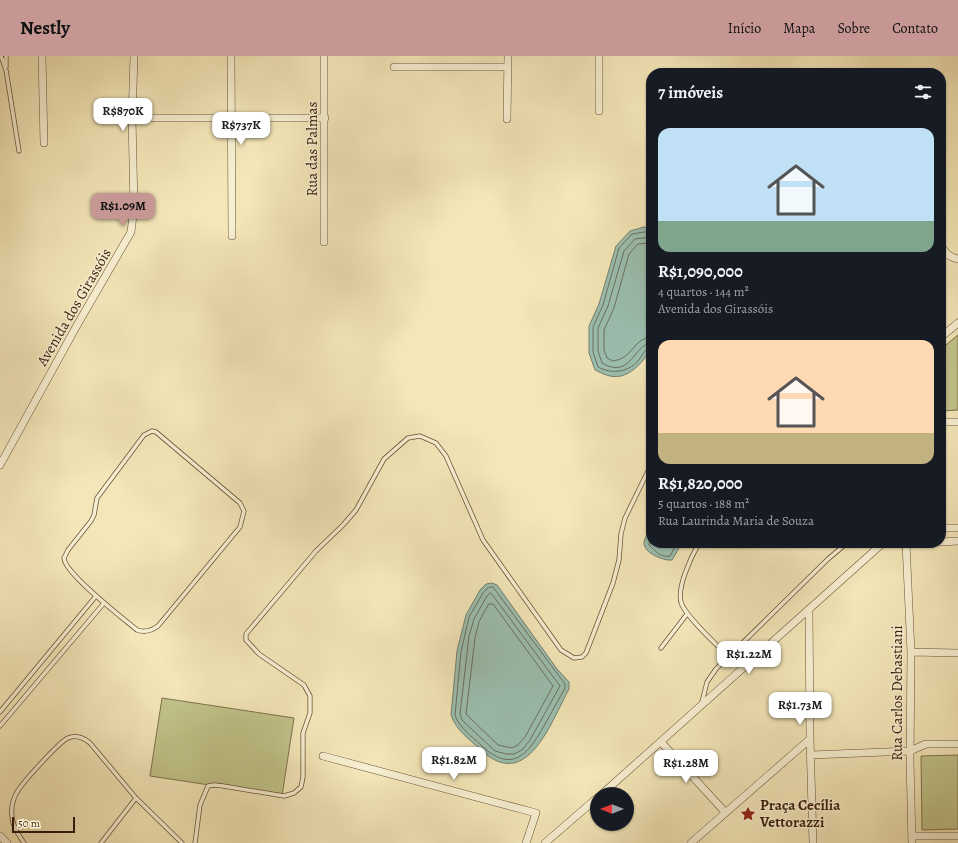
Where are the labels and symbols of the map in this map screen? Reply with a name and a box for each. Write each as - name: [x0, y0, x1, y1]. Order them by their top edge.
- pin: R$870K: [90, 98, 156, 132]
- street label: Rua das Palmas: [302, 102, 322, 196]
- pin: R$737K: [208, 112, 274, 146]
- pin: R$1.09M: [86, 193, 160, 227]
- street label: Avenida dos Girassóis: [32, 244, 116, 370]
- street label: Rua Carlos Debastiani: [887, 625, 907, 761]
- pin: R$1.22M: [712, 641, 786, 675]
- pin: R$1.73M: [763, 692, 837, 726]
- pin: R$1.82M: [417, 747, 491, 781]
- pin: R$1.28M: [649, 750, 723, 784]
- north arrow: [590, 787, 634, 831]
- place label: Praça Cecília Vettorazzi: [759, 795, 841, 832]
- place icon: Praça Cecília Vettorazzi: [739, 805, 757, 823]
- scale bar: [12, 815, 75, 834]

